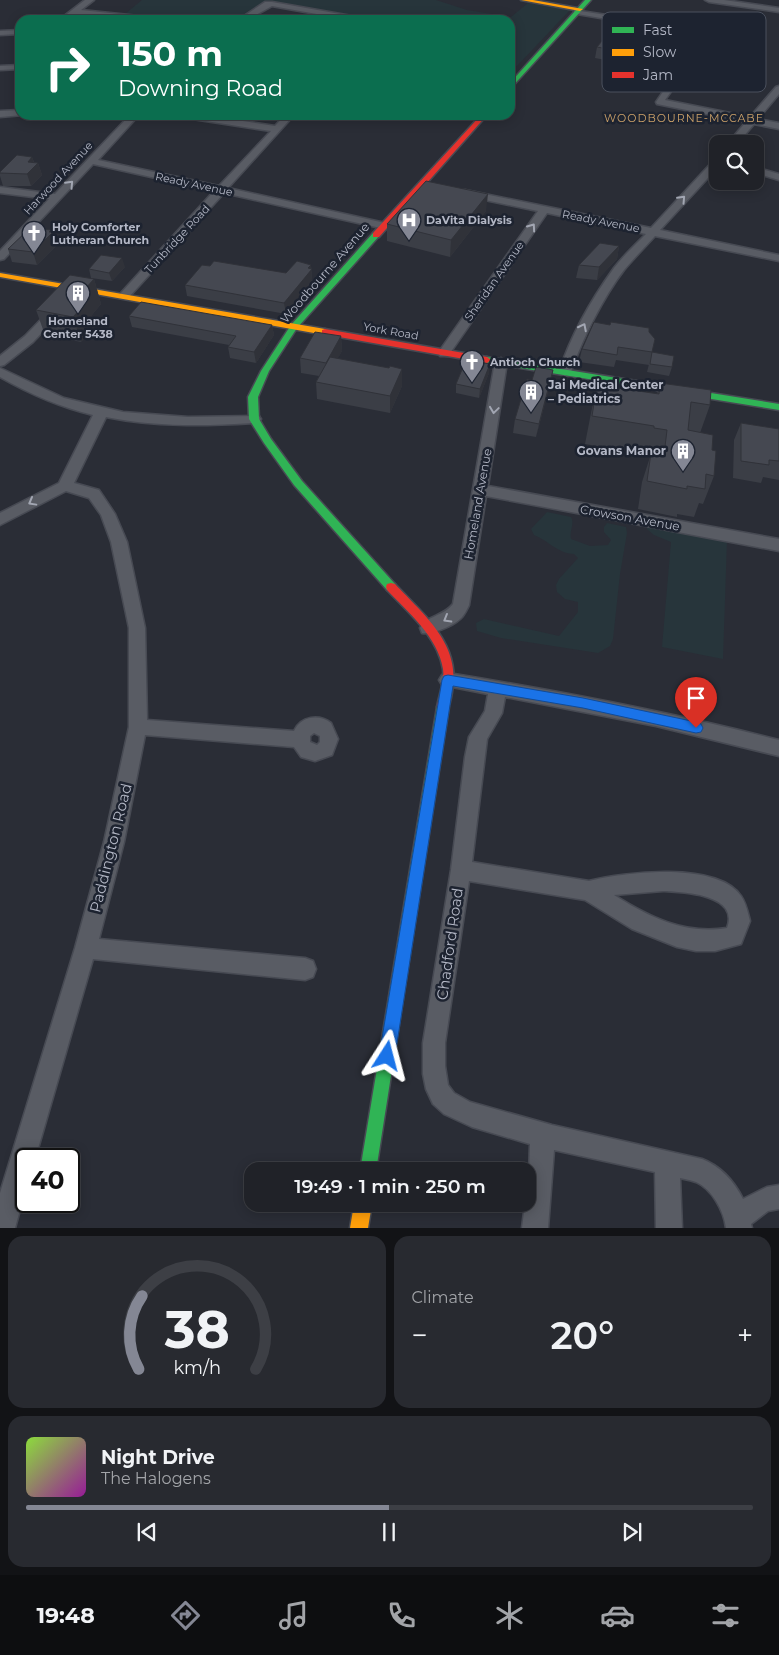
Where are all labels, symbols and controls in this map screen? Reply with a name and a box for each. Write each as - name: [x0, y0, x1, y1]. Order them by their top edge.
- legend: [602, 12, 766, 92]
- text: Fast: [643, 21, 673, 39]
- text: 150 m: [118, 32, 223, 75]
- icon: right: [35, 35, 100, 100]
- text: Slow: [643, 43, 677, 61]
- text: Jam: [642, 66, 673, 84]
- text: Downing Road: [118, 75, 283, 102]
- district label: WOODBOURNE-MCCABE: [604, 111, 764, 125]
- map controls: [709, 135, 764, 190]
- button: search: [709, 135, 764, 190]
- street label: Harwood Avenue: [20, 138, 96, 218]
- street label: Ready Avenue: [154, 169, 234, 199]
- one-way arrow: [64, 180, 73, 189]
- one-way arrow: [676, 196, 685, 205]
- street label: Tunbridge Road: [142, 202, 212, 276]
- hospital icon: DaVita Dialysis: [396, 207, 422, 241]
- street label: Ready Avenue: [561, 207, 641, 235]
- place label: DaVita Dialysis: [426, 213, 512, 227]
- street label: Woodbourne Avenue: [277, 219, 372, 326]
- church icon: Holy Comforter Lutheran Church: [21, 220, 47, 254]
- place label: Holy Comforter Lutheran Church: [52, 220, 149, 247]
- one-way arrow: [526, 223, 535, 233]
- street label: Sheridan Avenue: [461, 238, 527, 323]
- building icon: Homeland Center 5438: [65, 280, 91, 314]
- place label: Homeland Center 5438: [43, 314, 113, 341]
- street label: York Road: [362, 319, 420, 343]
- one-way arrow: [577, 324, 587, 333]
- church icon: Antioch Church: [459, 349, 485, 383]
- place label: Antioch Church: [489, 355, 580, 369]
- place label: Jai Medical Center – Pediatrics: [547, 377, 663, 406]
- building icon: Jai Medical Center – Pediatrics: [518, 379, 544, 413]
- one-way arrow: [489, 406, 499, 415]
- building icon: Govans Manor: [670, 438, 696, 472]
- place label: Govans Manor: [576, 443, 666, 458]
- street label: Homeland Avenue: [460, 447, 495, 560]
- one-way arrow: [28, 495, 37, 505]
- street label: Crowson Avenue: [579, 501, 681, 534]
- one-way arrow: [443, 613, 452, 623]
- pin: [675, 677, 717, 728]
- icon: arrive: [682, 684, 710, 712]
- street label: Paddington Road: [85, 781, 136, 915]
- street label: Chadford Road: [432, 887, 467, 1001]
- position arrow: [360, 1029, 412, 1081]
- speed limit sign: 40: [15, 1148, 80, 1213]
- text: 19:49 · 1 min · 250 m: [294, 1175, 486, 1198]
- text: Climate: [412, 1288, 474, 1307]
- text: 38: [163, 1298, 229, 1361]
- text: 20°: [550, 1312, 614, 1359]
- text: −: [412, 1318, 428, 1352]
- text: +: [737, 1318, 753, 1352]
- text: km/h: [173, 1357, 221, 1378]
- text: Night Drive: [101, 1446, 215, 1469]
- text: The Halogens: [101, 1469, 211, 1488]
- icon: previous: [133, 1518, 161, 1546]
- icon: pause: [375, 1518, 403, 1546]
- icon: next: [618, 1518, 646, 1546]
- icon: directions: [168, 1598, 203, 1633]
- icon: music: [276, 1598, 311, 1633]
- icon: phone: [384, 1598, 419, 1633]
- icon: climate: [492, 1598, 527, 1633]
- icon: car: [600, 1598, 635, 1633]
- icon: filters: [708, 1598, 743, 1633]
- text: 19:48: [36, 1602, 95, 1629]

